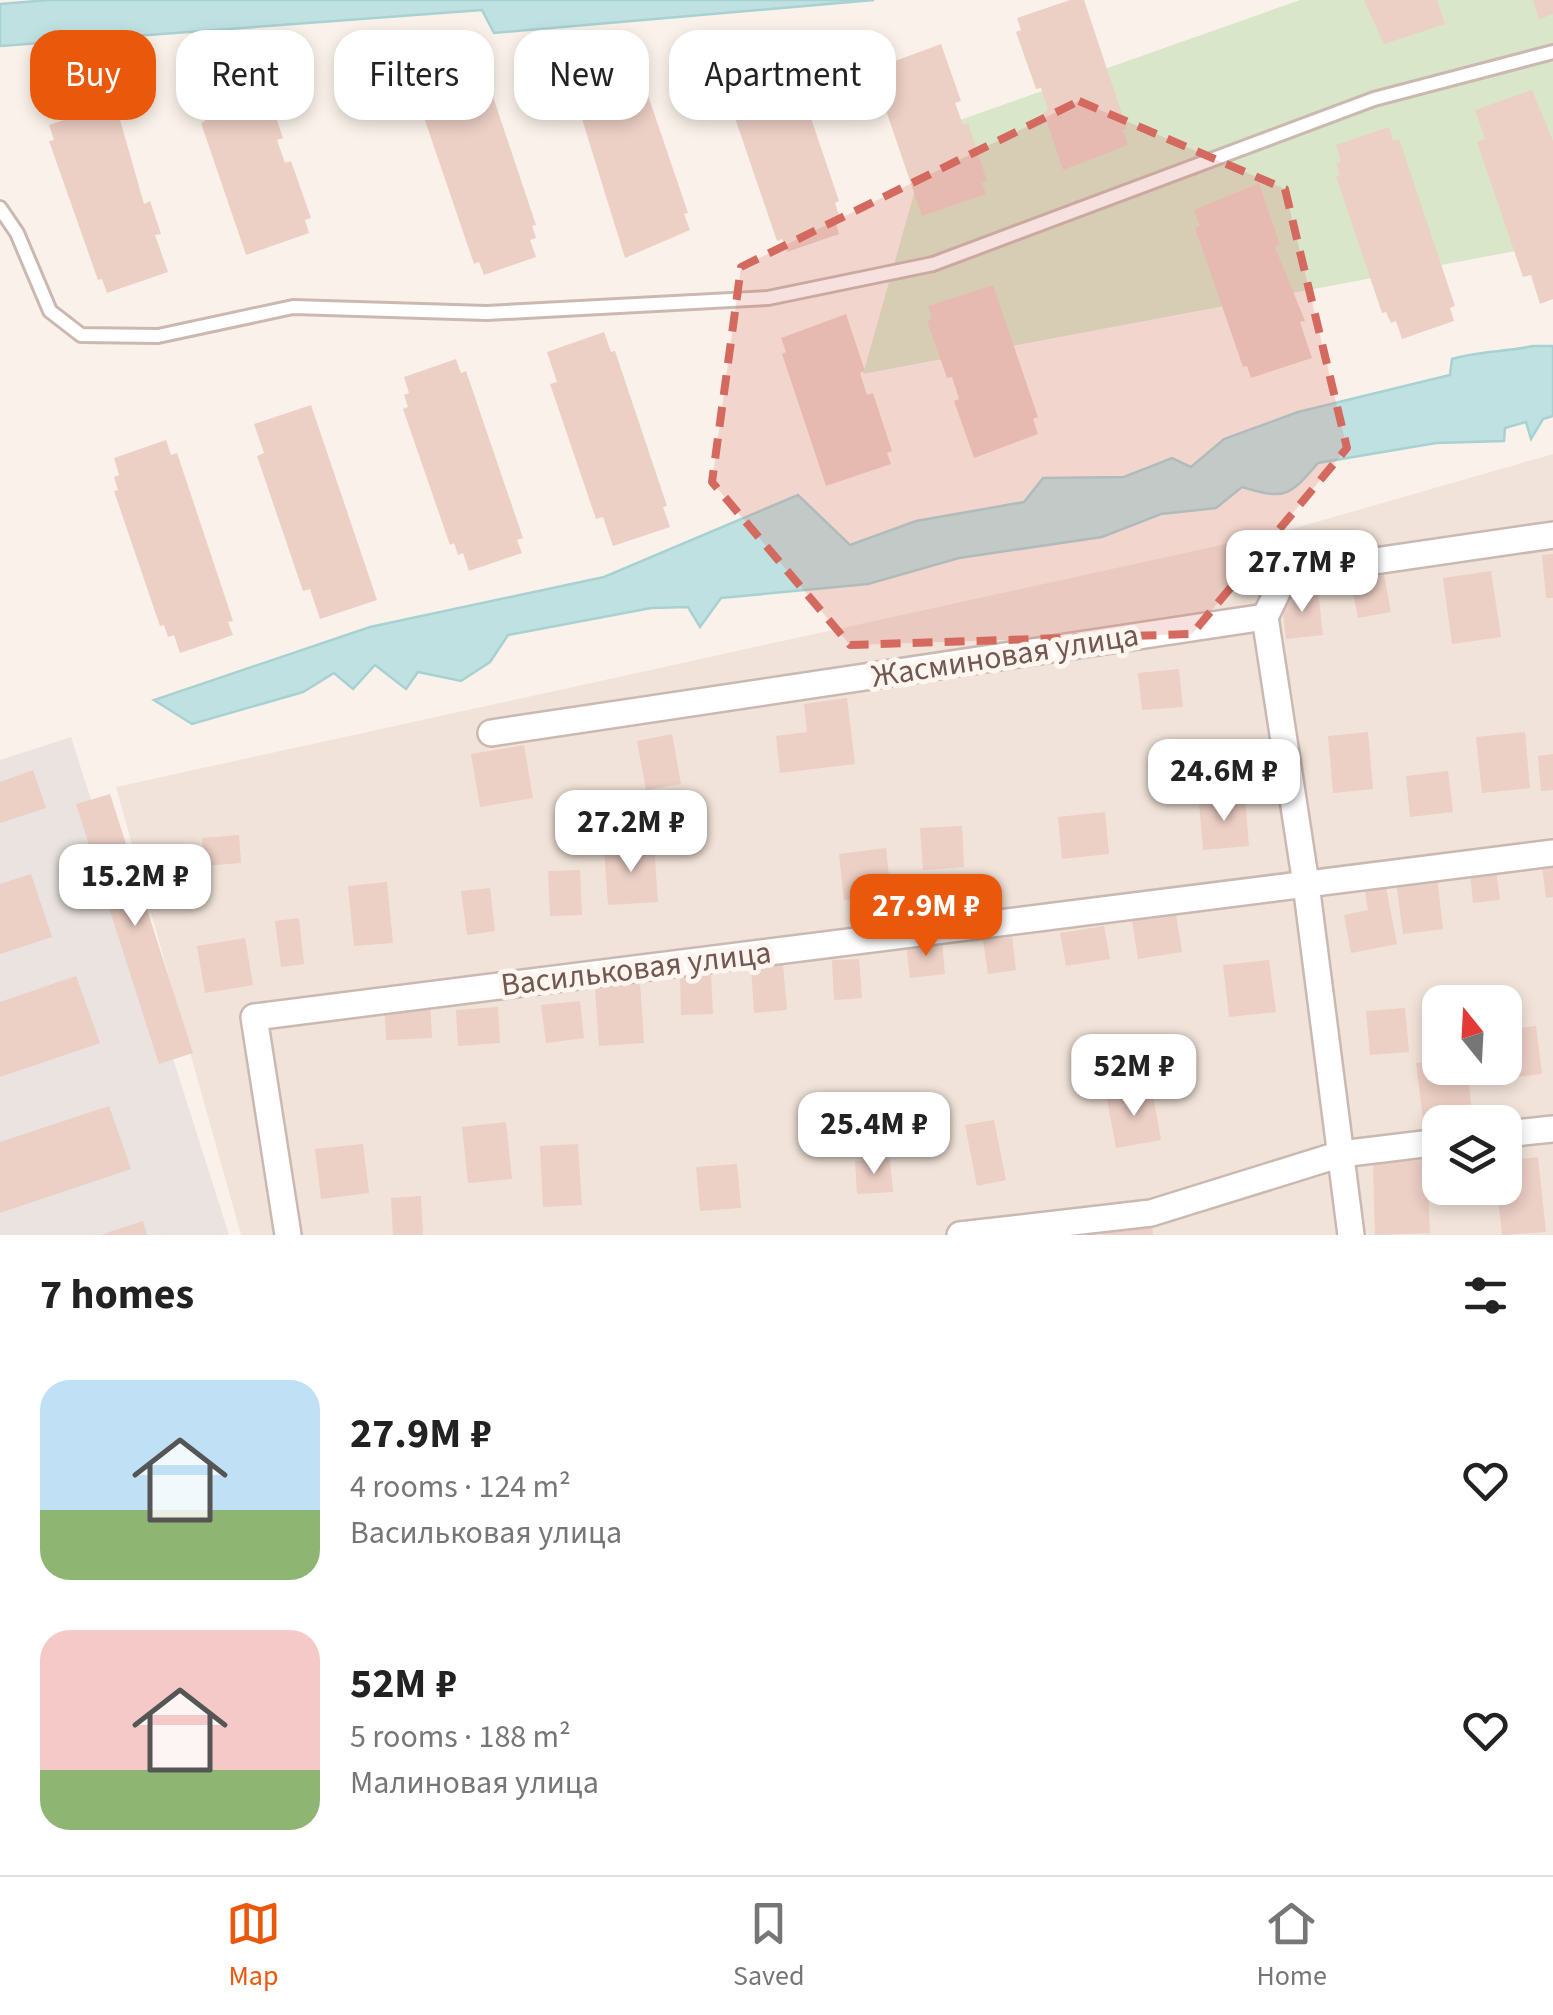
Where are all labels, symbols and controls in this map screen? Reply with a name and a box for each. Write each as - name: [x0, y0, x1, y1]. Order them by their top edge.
- chip: Buy: [30, 30, 156, 120]
- chip: Rent: [176, 30, 314, 120]
- chip: Filters: [334, 30, 494, 120]
- chip: New: [514, 30, 649, 120]
- chip: Apartment: [669, 30, 896, 120]
- pin: 27.7M ₽: [1210, 530, 1394, 615]
- text: 27.7M ₽: [1248, 539, 1356, 585]
- street label: Жасминовая улица: [868, 612, 1142, 700]
- pin: 24.6M ₽: [1132, 739, 1316, 824]
- text: 24.6M ₽: [1170, 748, 1278, 794]
- pin: 27.2M ₽: [539, 790, 723, 875]
- text: 27.2M ₽: [577, 799, 685, 845]
- pin: 15.2M ₽: [43, 844, 227, 929]
- text: 15.2M ₽: [81, 853, 189, 899]
- pin: 27.9M ₽: [834, 874, 1018, 959]
- text: 27.9M ₽: [872, 883, 980, 929]
- street label: Васильковая улица: [498, 930, 774, 1008]
- north arrow: [1422, 985, 1522, 1085]
- map controls: [1422, 985, 1522, 1205]
- pin: 52M ₽: [1064, 1034, 1204, 1119]
- text: 52M ₽: [1093, 1043, 1175, 1089]
- pin: 25.4M ₽: [782, 1092, 966, 1177]
- text: 25.4M ₽: [820, 1101, 928, 1147]
- button: layers: [1422, 1105, 1522, 1205]
- text: 7 homes: [40, 1265, 194, 1325]
- icon: filters: [1458, 1268, 1513, 1323]
- text: 27.9M ₽: [350, 1404, 492, 1464]
- icon: home: [120, 1420, 240, 1540]
- icon: heart: [1458, 1453, 1513, 1508]
- text: 4 rooms · 124 m²: [350, 1464, 571, 1510]
- text: Васильковая улица: [350, 1510, 622, 1556]
- text: 52M ₽: [350, 1654, 457, 1714]
- icon: home: [120, 1670, 240, 1790]
- icon: heart: [1458, 1703, 1513, 1758]
- text: 5 rooms · 188 m²: [350, 1714, 571, 1760]
- text: Малиновая улица: [350, 1760, 599, 1806]
- tab: Map: [226, 1896, 281, 1996]
- tab: Saved: [733, 1896, 804, 1996]
- tab: Home: [1256, 1896, 1327, 1996]

